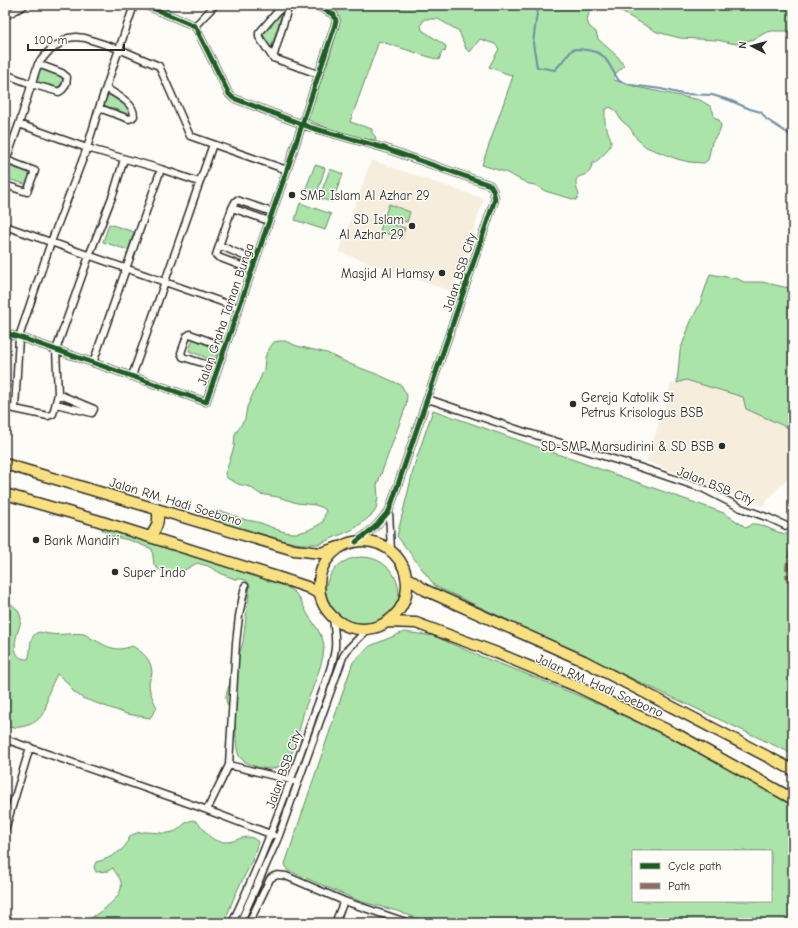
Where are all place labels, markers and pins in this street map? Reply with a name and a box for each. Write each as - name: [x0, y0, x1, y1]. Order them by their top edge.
- place label: SMP Islam Al Azhar 29: [300, 188, 430, 203]
- marker: SMP Islam Al Azhar 29: [287, 190, 297, 200]
- place label: SD Islam Al Azhar 29: [339, 212, 404, 242]
- marker: SD Islam Al Azhar 29: [407, 221, 417, 231]
- place label: Masjid Al Hamsy: [341, 266, 434, 281]
- marker: Masjid Al Hamsy: [437, 268, 447, 278]
- place label: Gereja Katolik St Petrus Krisologus BSB: [581, 390, 703, 420]
- marker: Gereja Katolik St Petrus Krisologus BSB: [568, 399, 578, 409]
- place label: SD-SMP Marsudirini & SD BSB: [541, 439, 714, 454]
- marker: SD-SMP Marsudirini & SD BSB: [717, 441, 727, 451]
- place label: Bank Mandiri: [44, 533, 119, 548]
- marker: Bank Mandiri: [31, 535, 41, 545]
- place label: Super Indo: [123, 565, 186, 580]
- marker: Super Indo: [110, 567, 120, 577]

